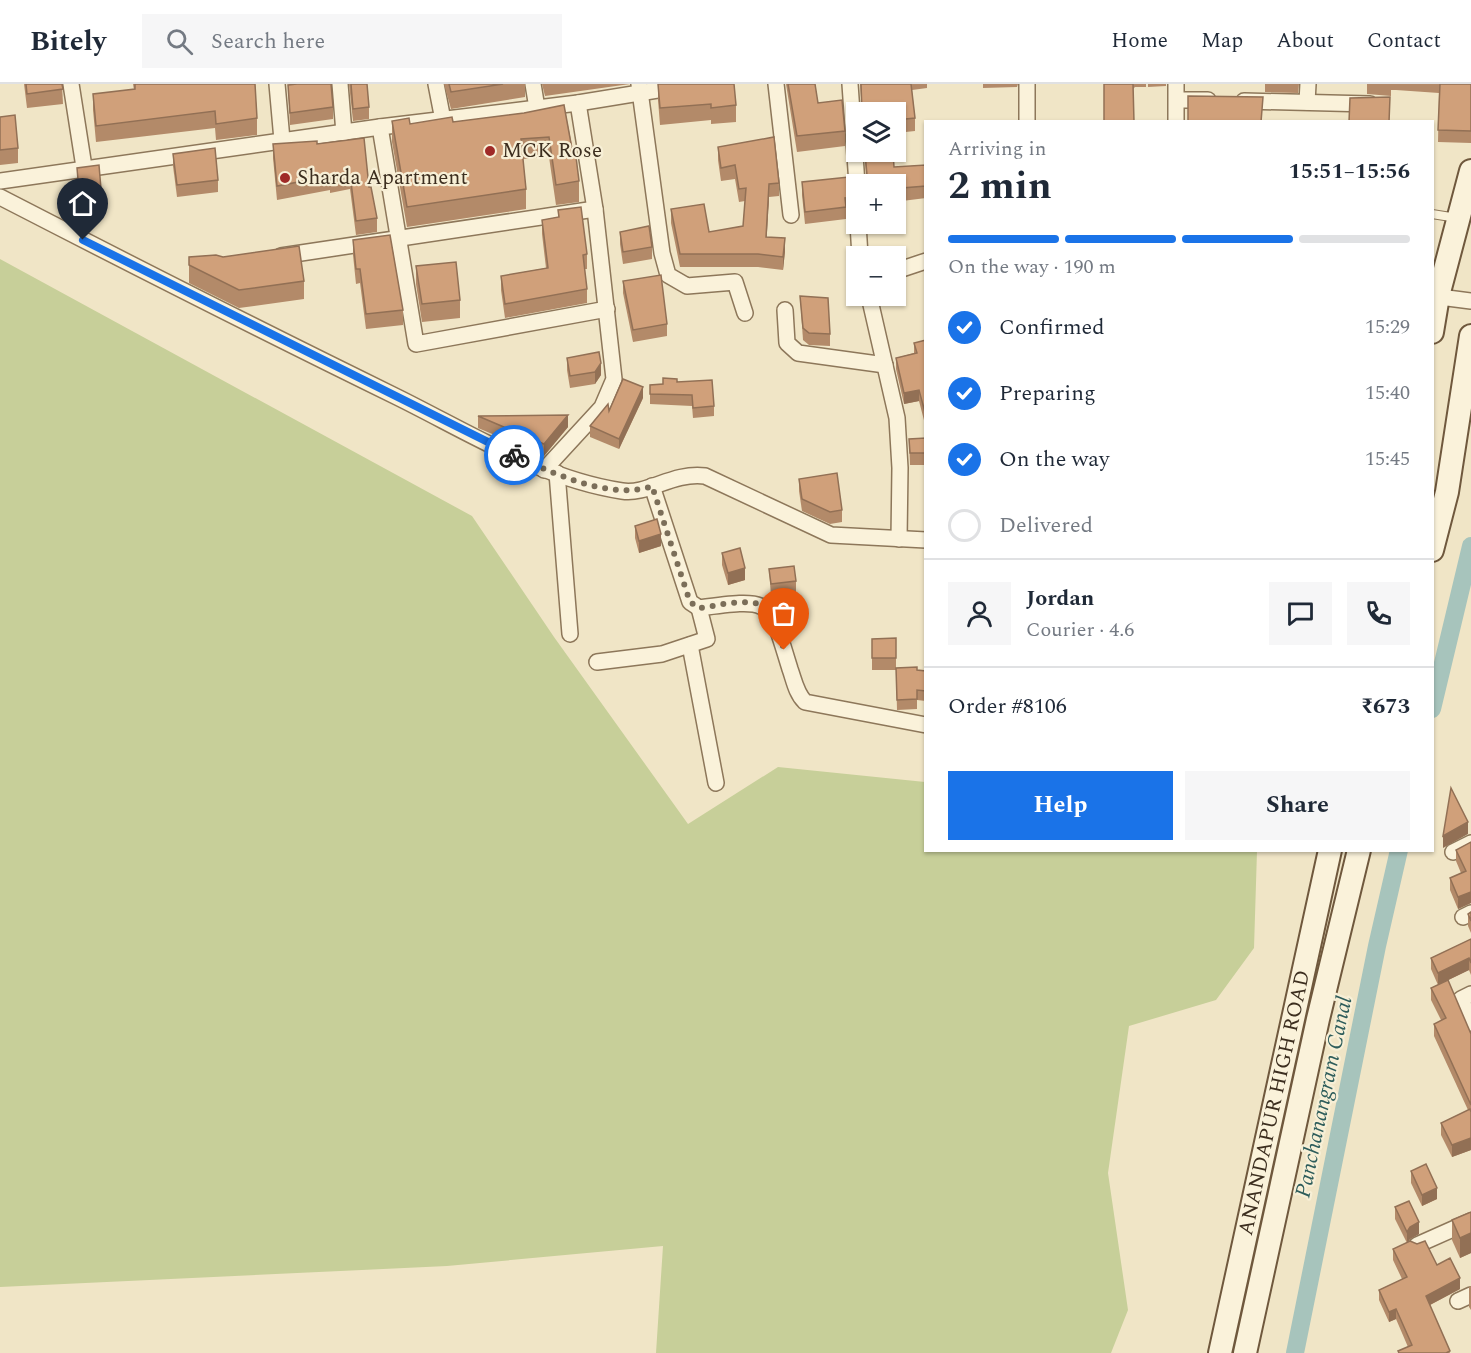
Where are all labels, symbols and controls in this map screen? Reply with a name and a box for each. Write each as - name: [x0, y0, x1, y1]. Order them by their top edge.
- search box: [142, 14, 562, 68]
- text: Bitely: [30, 20, 106, 63]
- icon: search: [163, 25, 196, 58]
- text: Search here: [211, 25, 325, 58]
- text: Home: [1111, 25, 1168, 57]
- text: Map: [1201, 25, 1243, 57]
- text: About: [1276, 25, 1334, 57]
- text: Contact: [1367, 25, 1441, 57]
- map controls: [846, 102, 906, 306]
- button: layers: [846, 102, 906, 162]
- text: Arriving in: [948, 134, 1046, 164]
- place label: MCK Rose: [502, 135, 602, 167]
- marker: MCK Rose: [483, 144, 497, 158]
- text: 15:51–15:56: [1288, 155, 1410, 188]
- text: 2 min: [948, 157, 1052, 216]
- place label: Sharda Apartment: [297, 162, 468, 194]
- marker: Sharda Apartment: [278, 171, 292, 185]
- button: +: [846, 174, 906, 234]
- pin: [57, 178, 108, 240]
- icon: home: [66, 187, 99, 220]
- button: −: [846, 246, 906, 306]
- text: On the way · 190 m: [948, 252, 1116, 282]
- icon: check: [948, 311, 981, 344]
- text: Confirmed: [999, 311, 1105, 344]
- text: 15:29: [1365, 312, 1410, 342]
- icon: check: [948, 377, 981, 410]
- text: Preparing: [999, 377, 1096, 410]
- text: 15:40: [1365, 378, 1410, 408]
- courier: [484, 425, 544, 485]
- icon: bike: [498, 439, 531, 472]
- icon: check: [948, 443, 981, 476]
- text: On the way: [999, 443, 1110, 476]
- text: 15:45: [1365, 444, 1410, 474]
- text: Delivered: [999, 509, 1093, 542]
- button: person: [948, 582, 1011, 645]
- text: Jordan: [1026, 582, 1094, 615]
- button: chat: [1269, 582, 1332, 645]
- button: phone: [1347, 582, 1410, 645]
- pin: [758, 588, 809, 650]
- icon: bag: [767, 597, 800, 630]
- text: Courier · 4.6: [1026, 615, 1134, 645]
- text: Order #8106: [948, 690, 1067, 723]
- text: ₹673: [1361, 690, 1410, 723]
- button: Help: [948, 771, 1173, 840]
- button: Share: [1185, 771, 1410, 840]
- street label: ANANDAPUR HIGH ROAD: [1230, 967, 1319, 1239]
- water label: Panchanangram Canal: [1286, 993, 1362, 1201]

